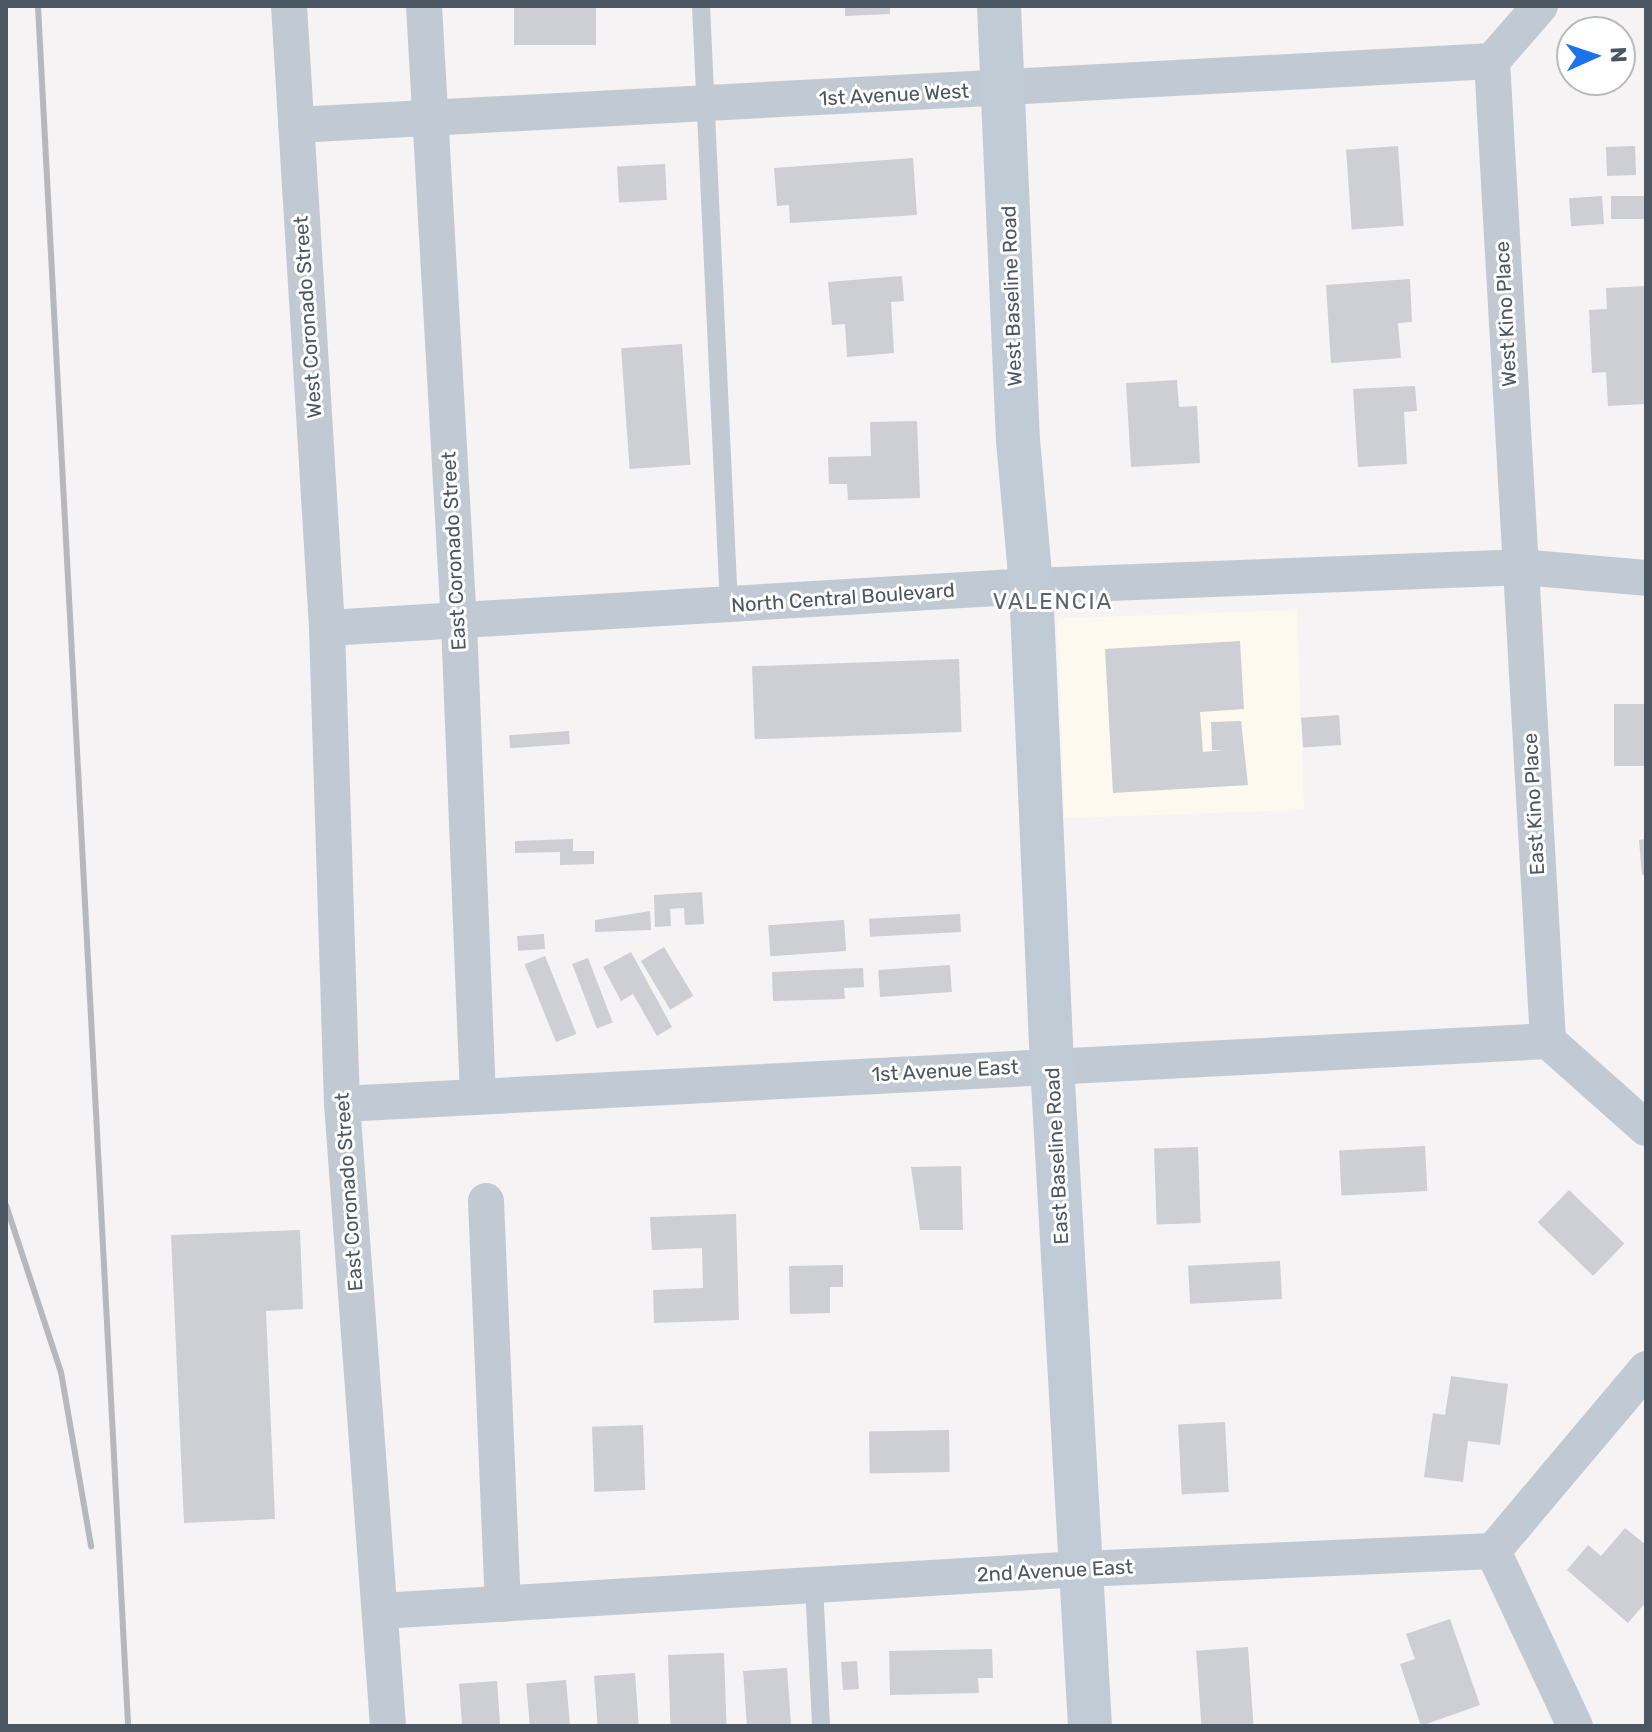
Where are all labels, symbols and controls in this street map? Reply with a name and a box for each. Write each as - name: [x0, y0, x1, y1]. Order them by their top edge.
- north arrow: [1556, 16, 1636, 96]
- text: N: [1605, 46, 1632, 63]
- street label: 1st Avenue West: [818, 79, 970, 111]
- street label: West Baseline Road: [997, 205, 1027, 387]
- street label: West Coronado Street: [289, 215, 327, 419]
- street label: West Kino Place: [1490, 240, 1522, 388]
- street label: East Coronado Street: [437, 451, 471, 651]
- street label: North Central Boulevard: [730, 578, 956, 618]
- district label: VALENCIA: [993, 589, 1113, 615]
- street label: East Kino Place: [1518, 732, 1550, 876]
- street label: 1st Avenue East: [871, 1055, 1019, 1087]
- street label: East Baseline Road: [1040, 1067, 1074, 1245]
- street label: East Coronado Street: [330, 1092, 368, 1292]
- street label: 2nd Avenue East: [976, 1555, 1134, 1587]

